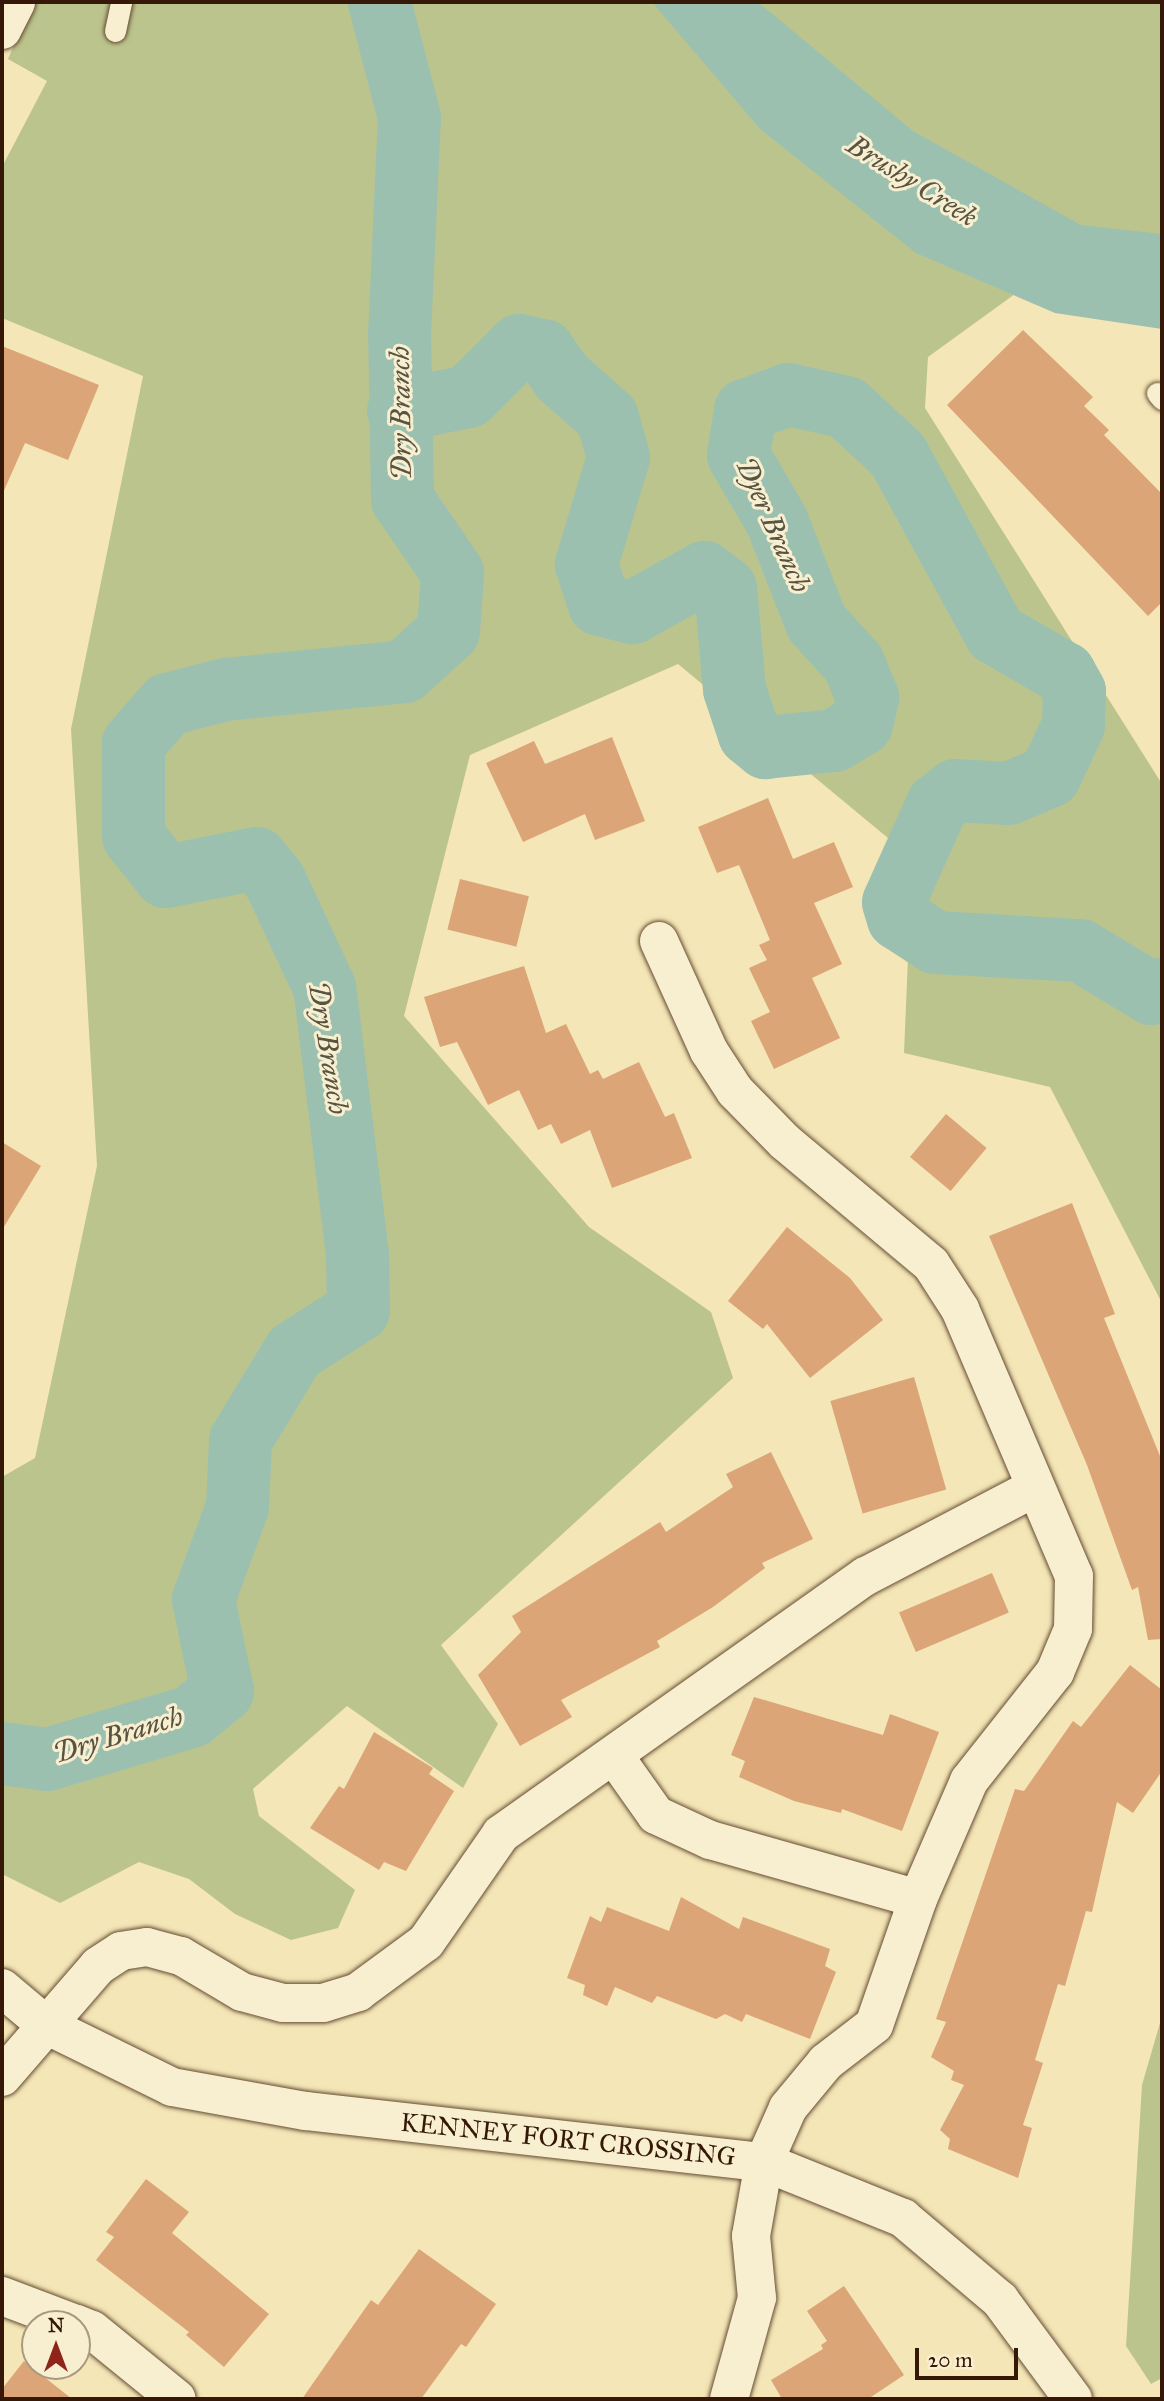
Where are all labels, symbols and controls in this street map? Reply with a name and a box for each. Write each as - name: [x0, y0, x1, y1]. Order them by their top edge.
- water label: Brushy Creek: [841, 128, 983, 234]
- water label: Dry Branch: [383, 346, 419, 480]
- water label: Dyer Branch: [728, 452, 818, 598]
- water label: Dry Branch: [301, 979, 355, 1117]
- water label: Dry Branch: [49, 1699, 187, 1771]
- street label: KENNEY FORT CROSSING: [399, 2107, 737, 2173]
- north arrow: [21, 2310, 91, 2380]
- text: N: [48, 2314, 64, 2337]
- scale bar: [919, 2334, 1022, 2378]
- text: 20 m: [928, 2347, 973, 2373]

